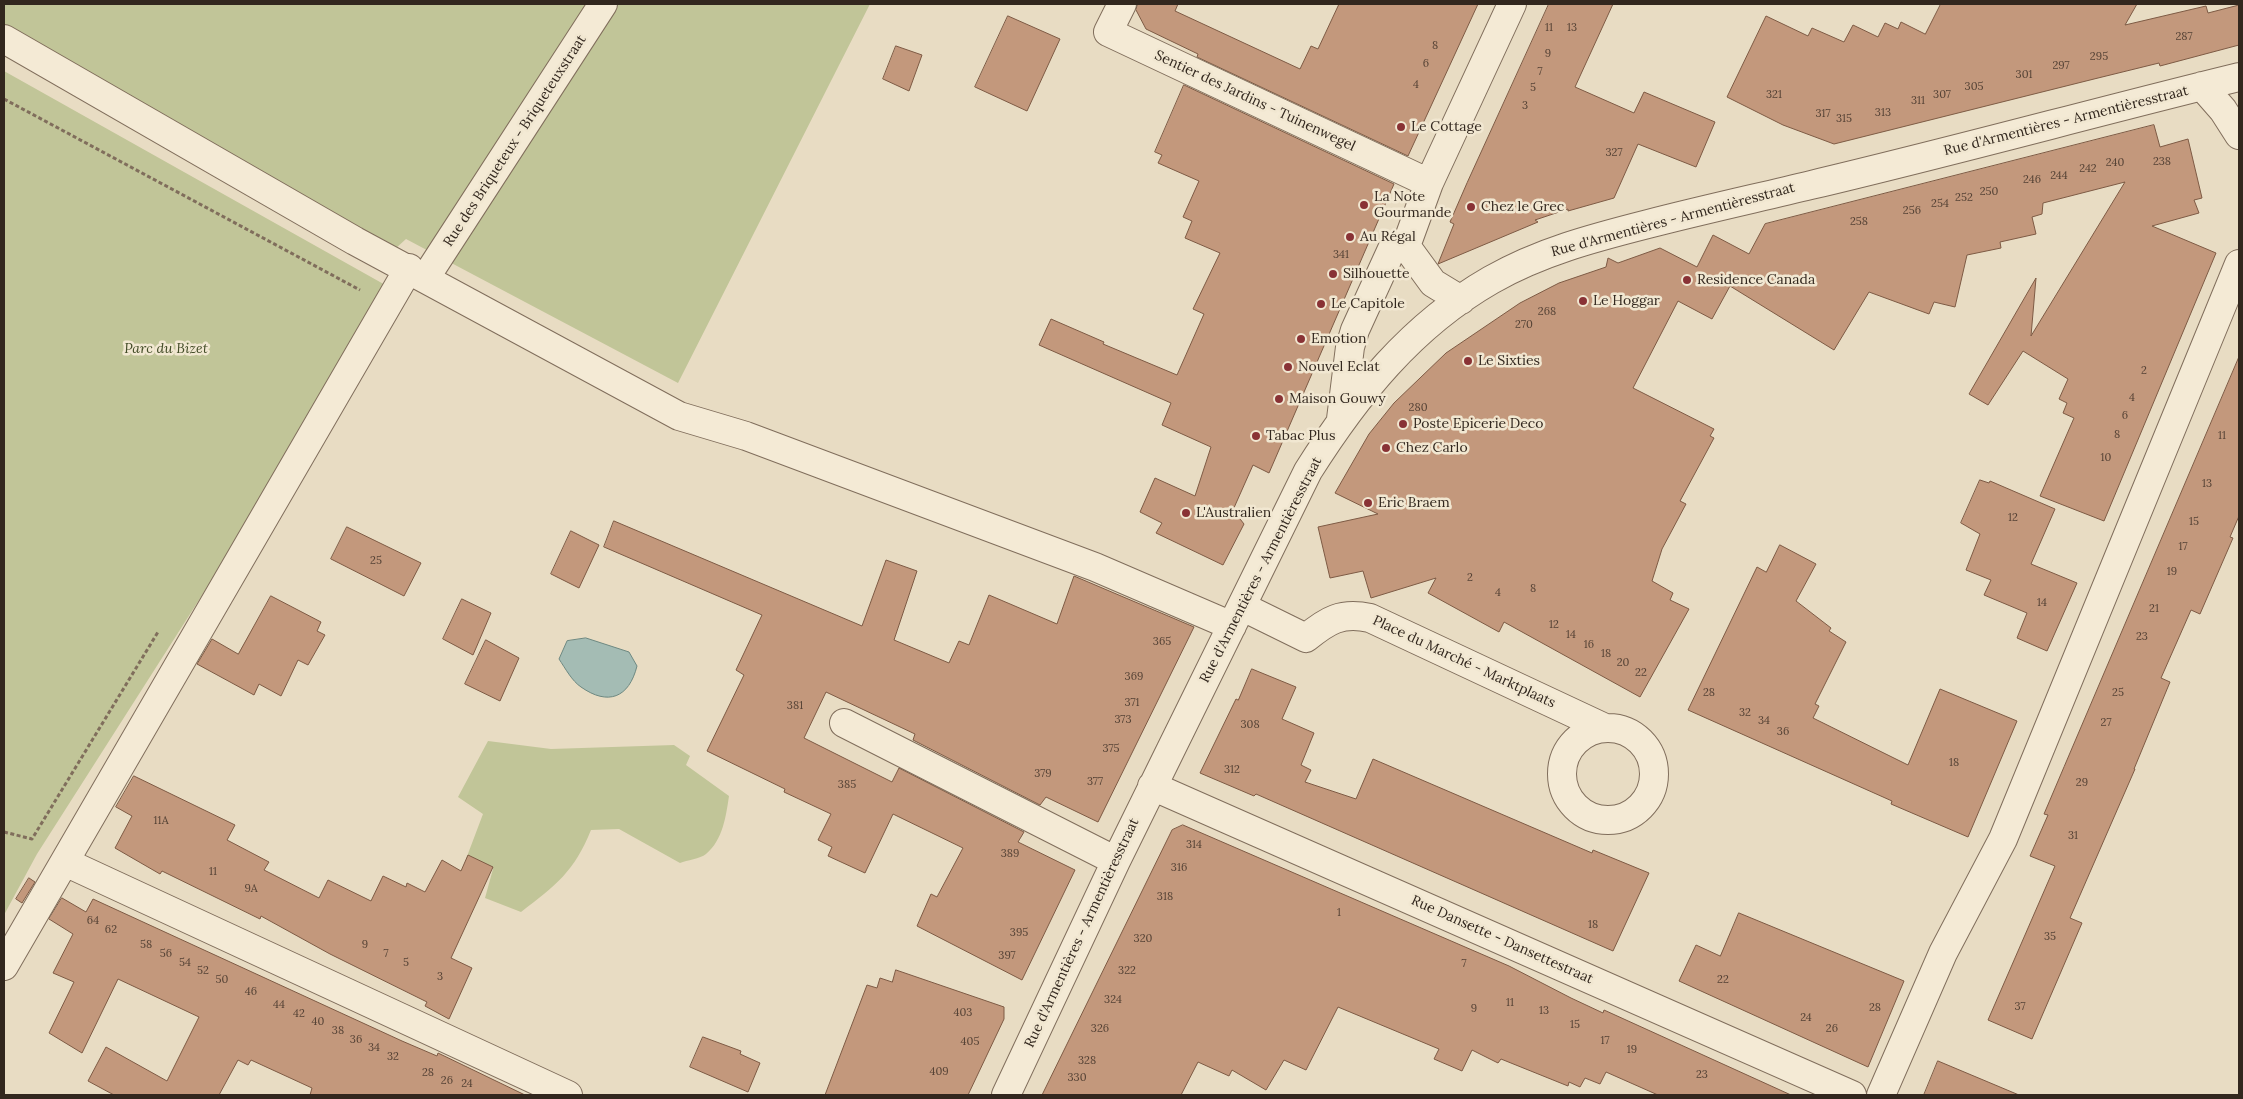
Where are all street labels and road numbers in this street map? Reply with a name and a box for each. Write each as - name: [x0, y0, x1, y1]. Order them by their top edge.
- street label: Rue des Briqueteux - Briqueteuxstraat: [440, 32, 590, 250]
- street label: Sentier des Jardins - Tuinenwegel: [1152, 47, 1358, 155]
- street label: Rue d'Armentières - Armentièresstraat: [1942, 82, 2190, 160]
- street label: Rue d'Armentières - Armentièresstraat: [1549, 179, 1797, 261]
- street label: Rue d'Armentières - Armentièresstraat: [1196, 454, 1326, 686]
- street label: Place du Marché - Marktplaats: [1370, 612, 1558, 712]
- street label: Rue d'Armentières - Armentièresstraat: [1021, 816, 1143, 1050]
- street label: Rue Dansette - Dansettestraat: [1408, 892, 1596, 988]

